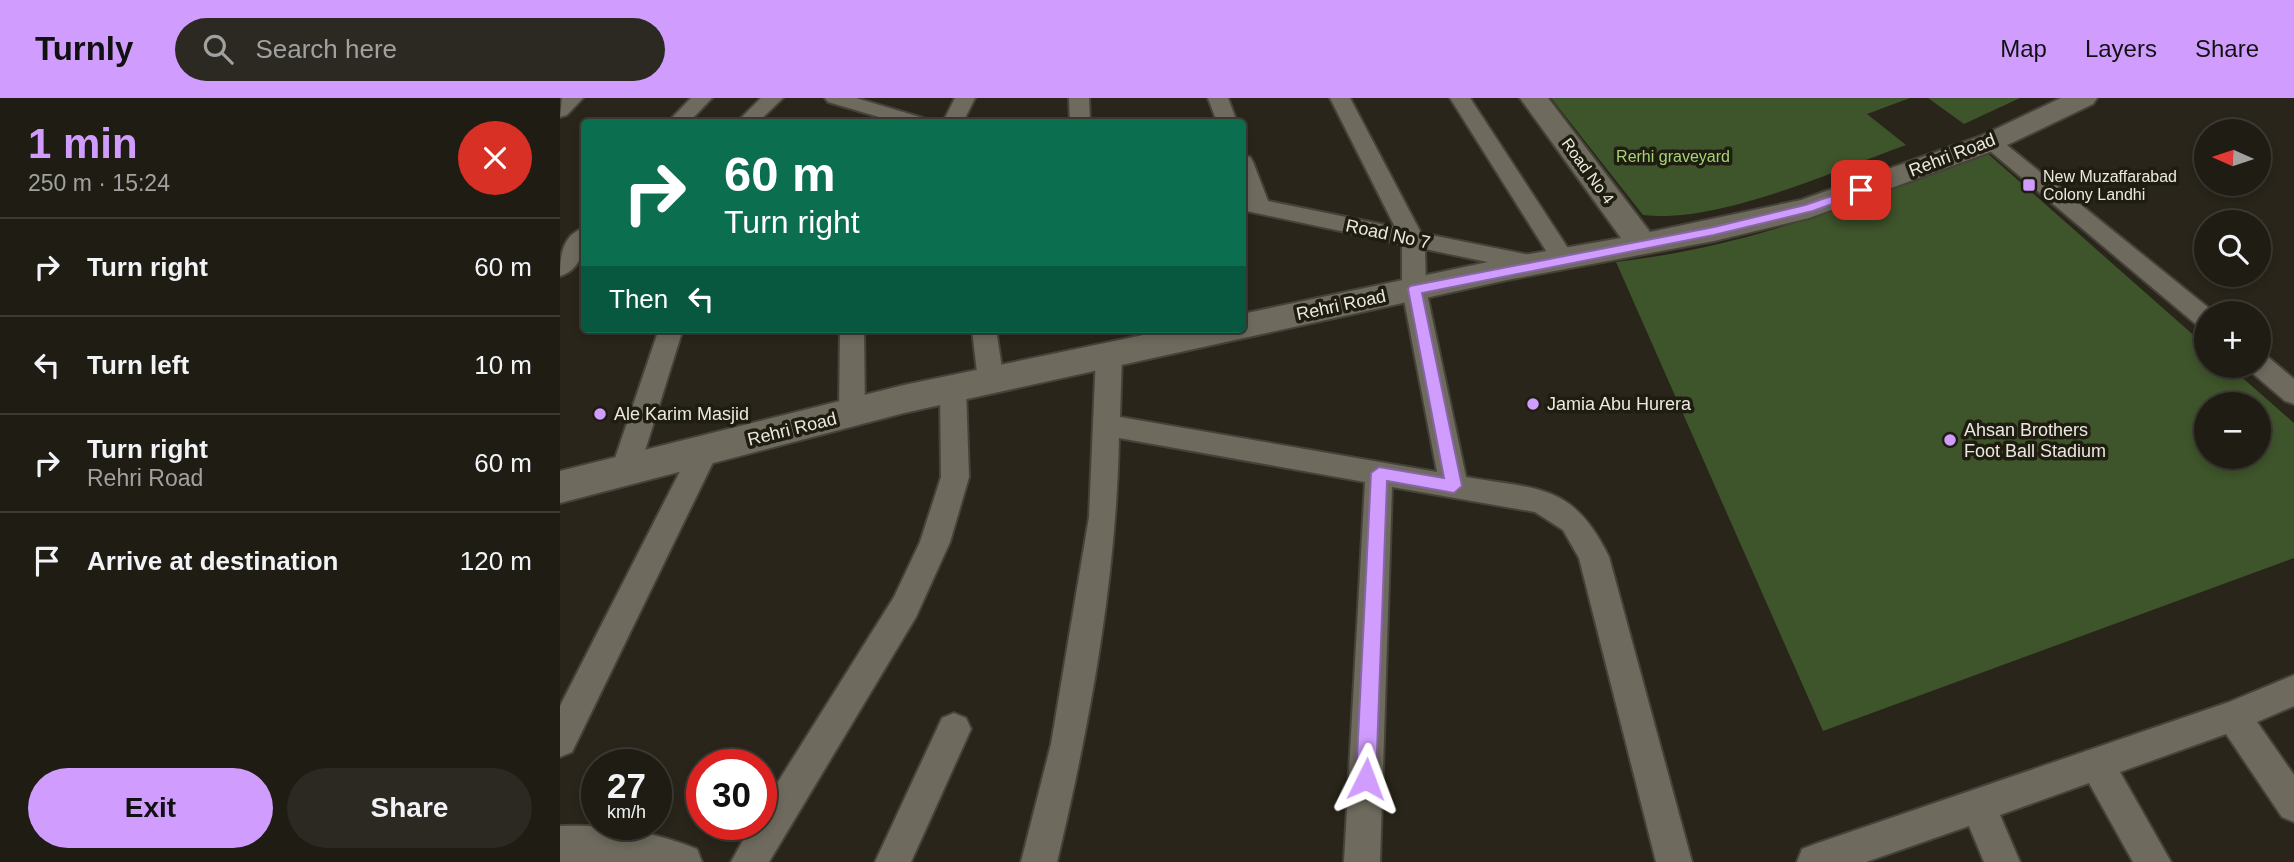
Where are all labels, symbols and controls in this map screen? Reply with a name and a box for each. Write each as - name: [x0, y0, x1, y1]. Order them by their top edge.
- search box: [175, 18, 665, 81]
- text: Turnly: [35, 30, 133, 67]
- icon: search: [199, 30, 237, 68]
- text: Search here: [255, 34, 397, 64]
- text: Map: [2000, 35, 2047, 62]
- text: Layers: [2085, 35, 2157, 62]
- text: Share: [2195, 35, 2259, 62]
- north arrow: [2194, 119, 2272, 196]
- map controls: [2194, 119, 2271, 469]
- text: 1 min: [28, 120, 138, 167]
- button: close: [458, 121, 532, 195]
- street label: Rehri Road: [1906, 129, 1998, 181]
- street label: Road No 4: [1559, 135, 1617, 207]
- icon: right: [609, 147, 700, 238]
- text: 60 m: [724, 147, 836, 201]
- park label: Rerhi graveyard: [1616, 148, 1730, 165]
- pin: [1831, 160, 1891, 220]
- place label: New Muzaffarabad Colony Landhi: [2043, 168, 2177, 203]
- text: 250 m · 15:24: [28, 170, 170, 196]
- icon: arrive: [1842, 171, 1880, 209]
- marker: New Muzaffarabad Colony Landhi: [2021, 177, 2037, 193]
- text: Turn right: [724, 204, 860, 240]
- button: search: [2194, 210, 2271, 287]
- street label: Road No 7: [1344, 215, 1432, 253]
- icon: right: [28, 248, 66, 286]
- text: Turn right: [87, 252, 208, 282]
- text: 60 m: [474, 252, 532, 282]
- icon: left: [682, 280, 720, 318]
- text: Then: [609, 284, 668, 314]
- street label: Rehri Road: [1294, 286, 1388, 324]
- button: +: [2194, 301, 2271, 378]
- icon: left: [28, 346, 66, 384]
- text: Turn left: [87, 350, 189, 380]
- text: 10 m: [474, 350, 532, 380]
- button: −: [2194, 392, 2271, 469]
- place label: Jamia Abu Hurera: [1547, 394, 1692, 414]
- marker: Jamia Abu Hurera: [1525, 396, 1541, 412]
- place label: Ale Karim Masjid: [614, 404, 749, 424]
- marker: Ale Karim Masjid: [592, 406, 608, 422]
- street label: Rehri Road: [745, 408, 839, 450]
- place label: Ahsan Brothers Foot Ball Stadium: [1964, 420, 2106, 461]
- marker: Ahsan Brothers Foot Ball Stadium: [1942, 432, 1958, 448]
- text: Turn right: [87, 434, 208, 464]
- icon: right: [28, 444, 66, 482]
- text: 60 m: [474, 448, 532, 478]
- text: Rehri Road: [87, 465, 203, 491]
- icon: arrive: [28, 542, 66, 580]
- text: Arrive at destination: [87, 546, 338, 576]
- text: 120 m: [460, 546, 532, 576]
- position arrow: [1329, 742, 1403, 816]
- speed limit sign: 30: [686, 749, 777, 840]
- text: 27: [607, 766, 646, 805]
- button: Exit: [28, 768, 273, 848]
- button: Share: [287, 768, 532, 848]
- text: km/h: [607, 802, 646, 822]

